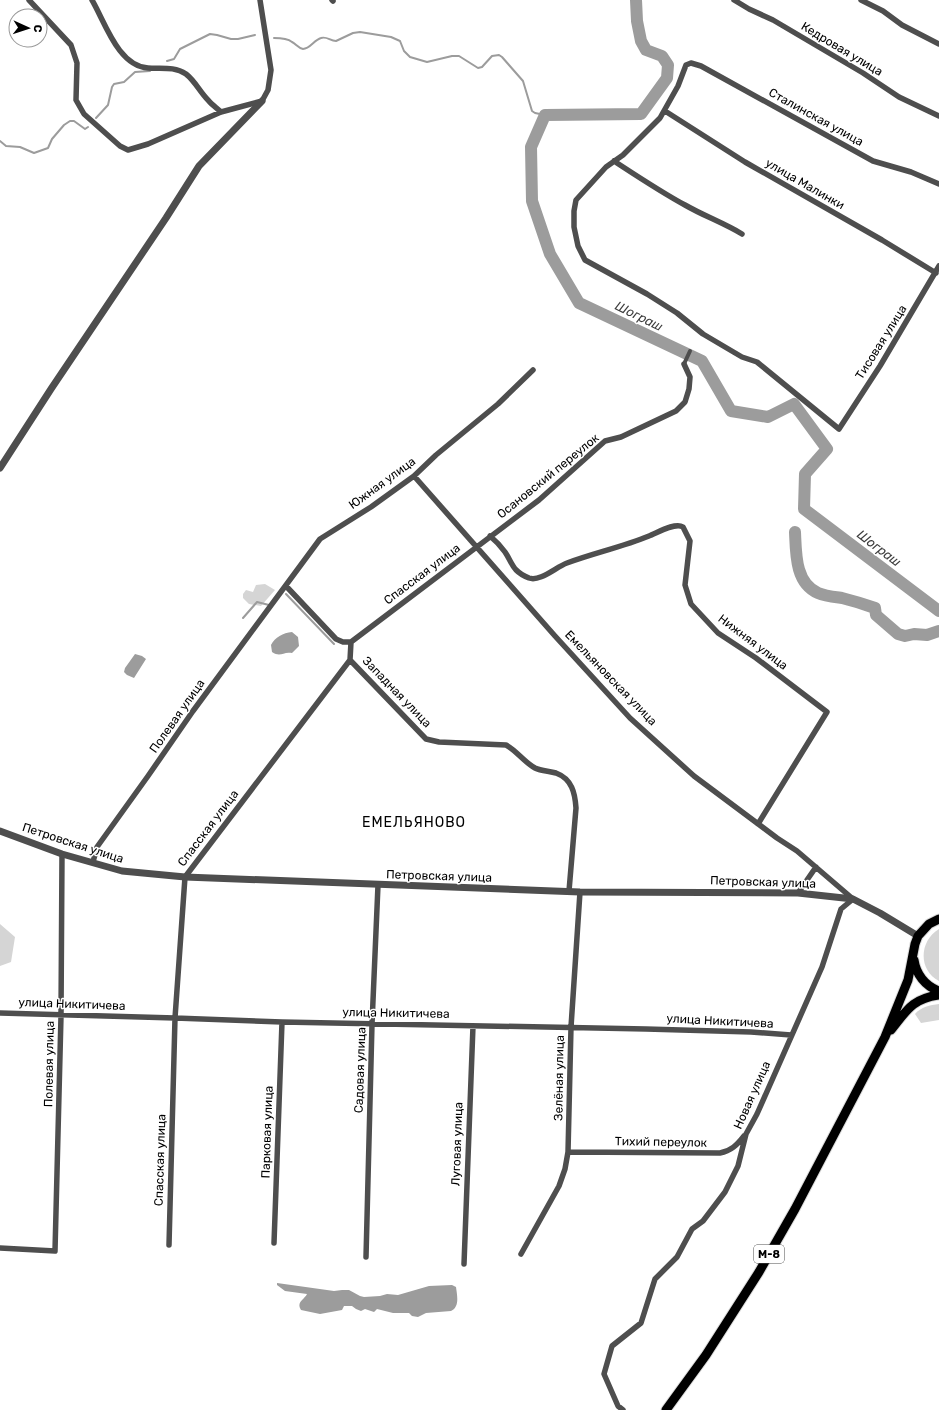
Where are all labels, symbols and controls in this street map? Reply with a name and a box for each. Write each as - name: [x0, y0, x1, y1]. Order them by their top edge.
- north arrow: [8, 8, 48, 48]
- street label: Кедровая улица: [799, 19, 885, 79]
- text: С: [31, 24, 44, 33]
- street label: Сталинская улица: [766, 85, 866, 149]
- street label: улица Малинки: [763, 156, 847, 212]
- water label: Шограш: [613, 298, 665, 334]
- street label: Тисовая улица: [853, 302, 909, 382]
- street label: Осановский переулок: [494, 430, 602, 521]
- street label: Южная улица: [346, 454, 418, 512]
- water label: Шограш: [854, 527, 904, 569]
- street label: Спасская улица: [381, 541, 463, 607]
- street label: Нижняя улица: [716, 611, 790, 673]
- street label: Емельяновская улица: [562, 628, 660, 728]
- street label: Западная улица: [360, 654, 434, 730]
- street label: Полевая улица: [146, 677, 208, 755]
- street label: Спасская улица: [175, 787, 241, 869]
- district label: ЕМЕЛЬЯНОВО: [362, 814, 466, 831]
- street label: Петровская улица: [20, 820, 126, 866]
- street label: Петровская улица: [386, 867, 492, 885]
- street label: Петровская улица: [710, 873, 816, 891]
- street label: улица Никитичева: [18, 995, 126, 1013]
- street label: улица Никитичева: [342, 1005, 450, 1021]
- street label: улица Никитичева: [666, 1011, 774, 1031]
- street label: Полевая улица: [41, 1021, 57, 1107]
- street label: Садовая улица: [352, 1027, 368, 1113]
- street label: Зелёная улица: [551, 1035, 567, 1121]
- street label: Новая улица: [731, 1059, 773, 1131]
- street label: Парковая улица: [258, 1085, 276, 1179]
- street label: Луговая улица: [449, 1102, 465, 1186]
- street label: Спасская улица: [151, 1114, 169, 1206]
- street label: Тихий переулок: [615, 1134, 708, 1150]
- road number: М-8: [754, 1245, 784, 1263]

